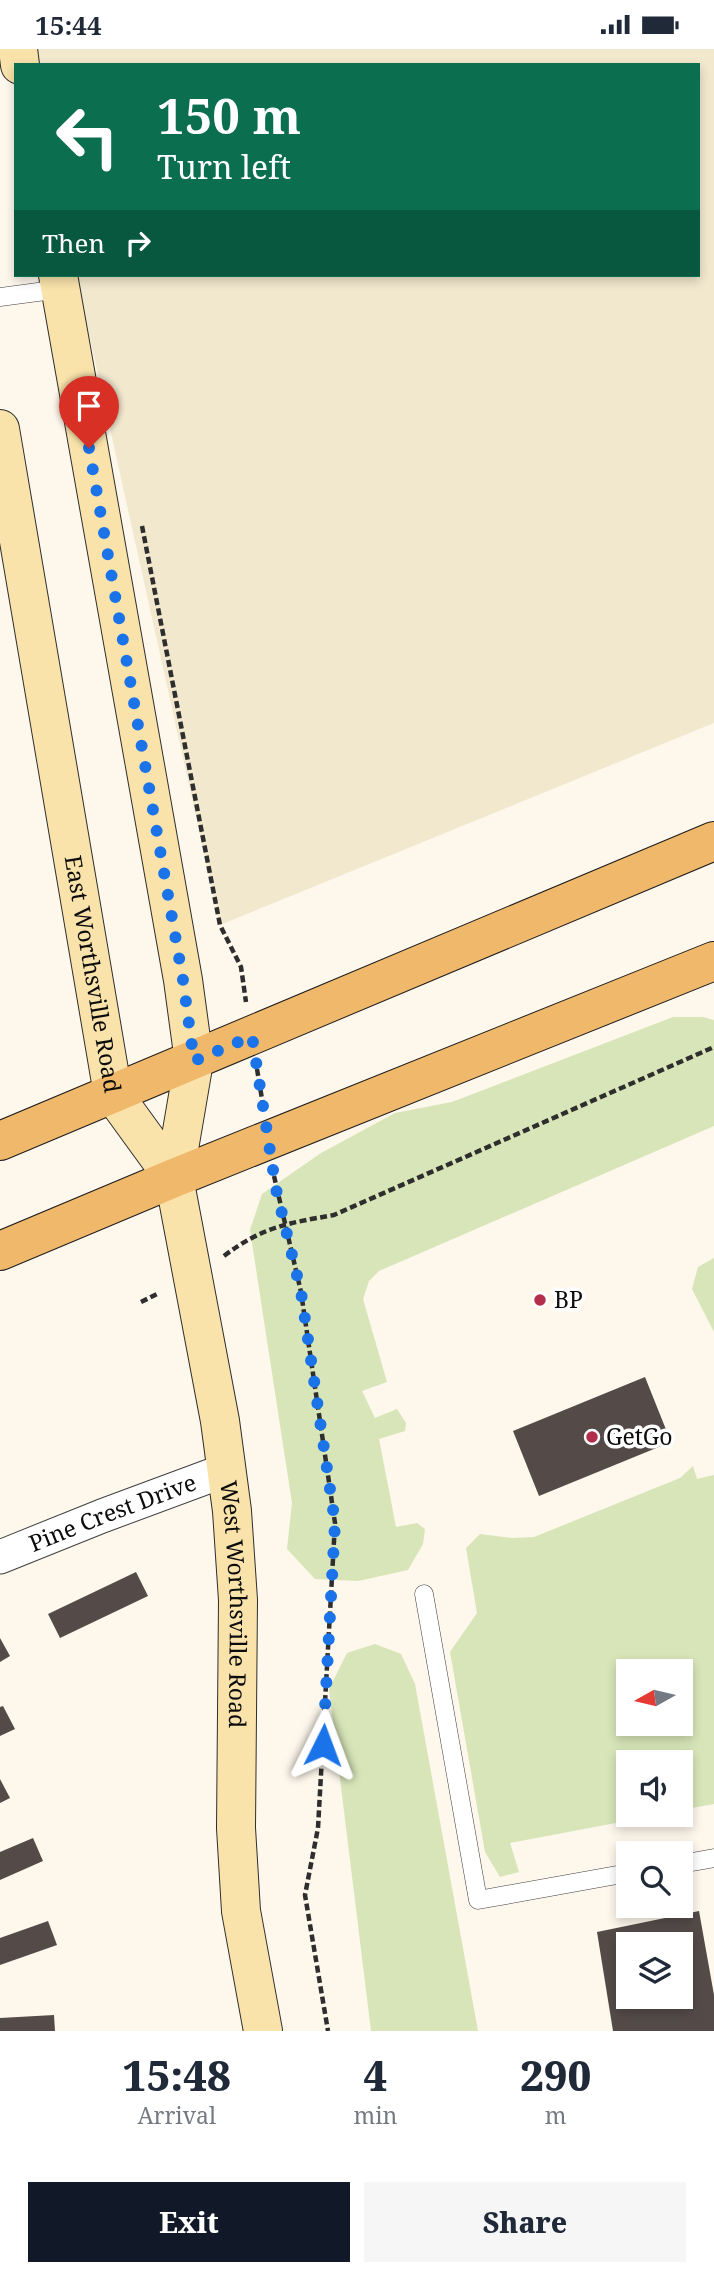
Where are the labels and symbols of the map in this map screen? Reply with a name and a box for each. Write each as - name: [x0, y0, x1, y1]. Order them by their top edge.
- pin: [59, 376, 119, 448]
- street label: East Worthsville Road: [58, 853, 130, 1095]
- place label: BP: [554, 1283, 583, 1315]
- marker: BP: [532, 1292, 548, 1308]
- place label: GetGo: [606, 1420, 673, 1452]
- marker: GetGo: [584, 1429, 600, 1445]
- street label: Pine Crest Drive: [24, 1465, 200, 1559]
- street label: West Worthsville Road: [213, 1478, 255, 1728]
- north arrow: [616, 1659, 693, 1736]
- position arrow: [286, 1708, 360, 1782]

